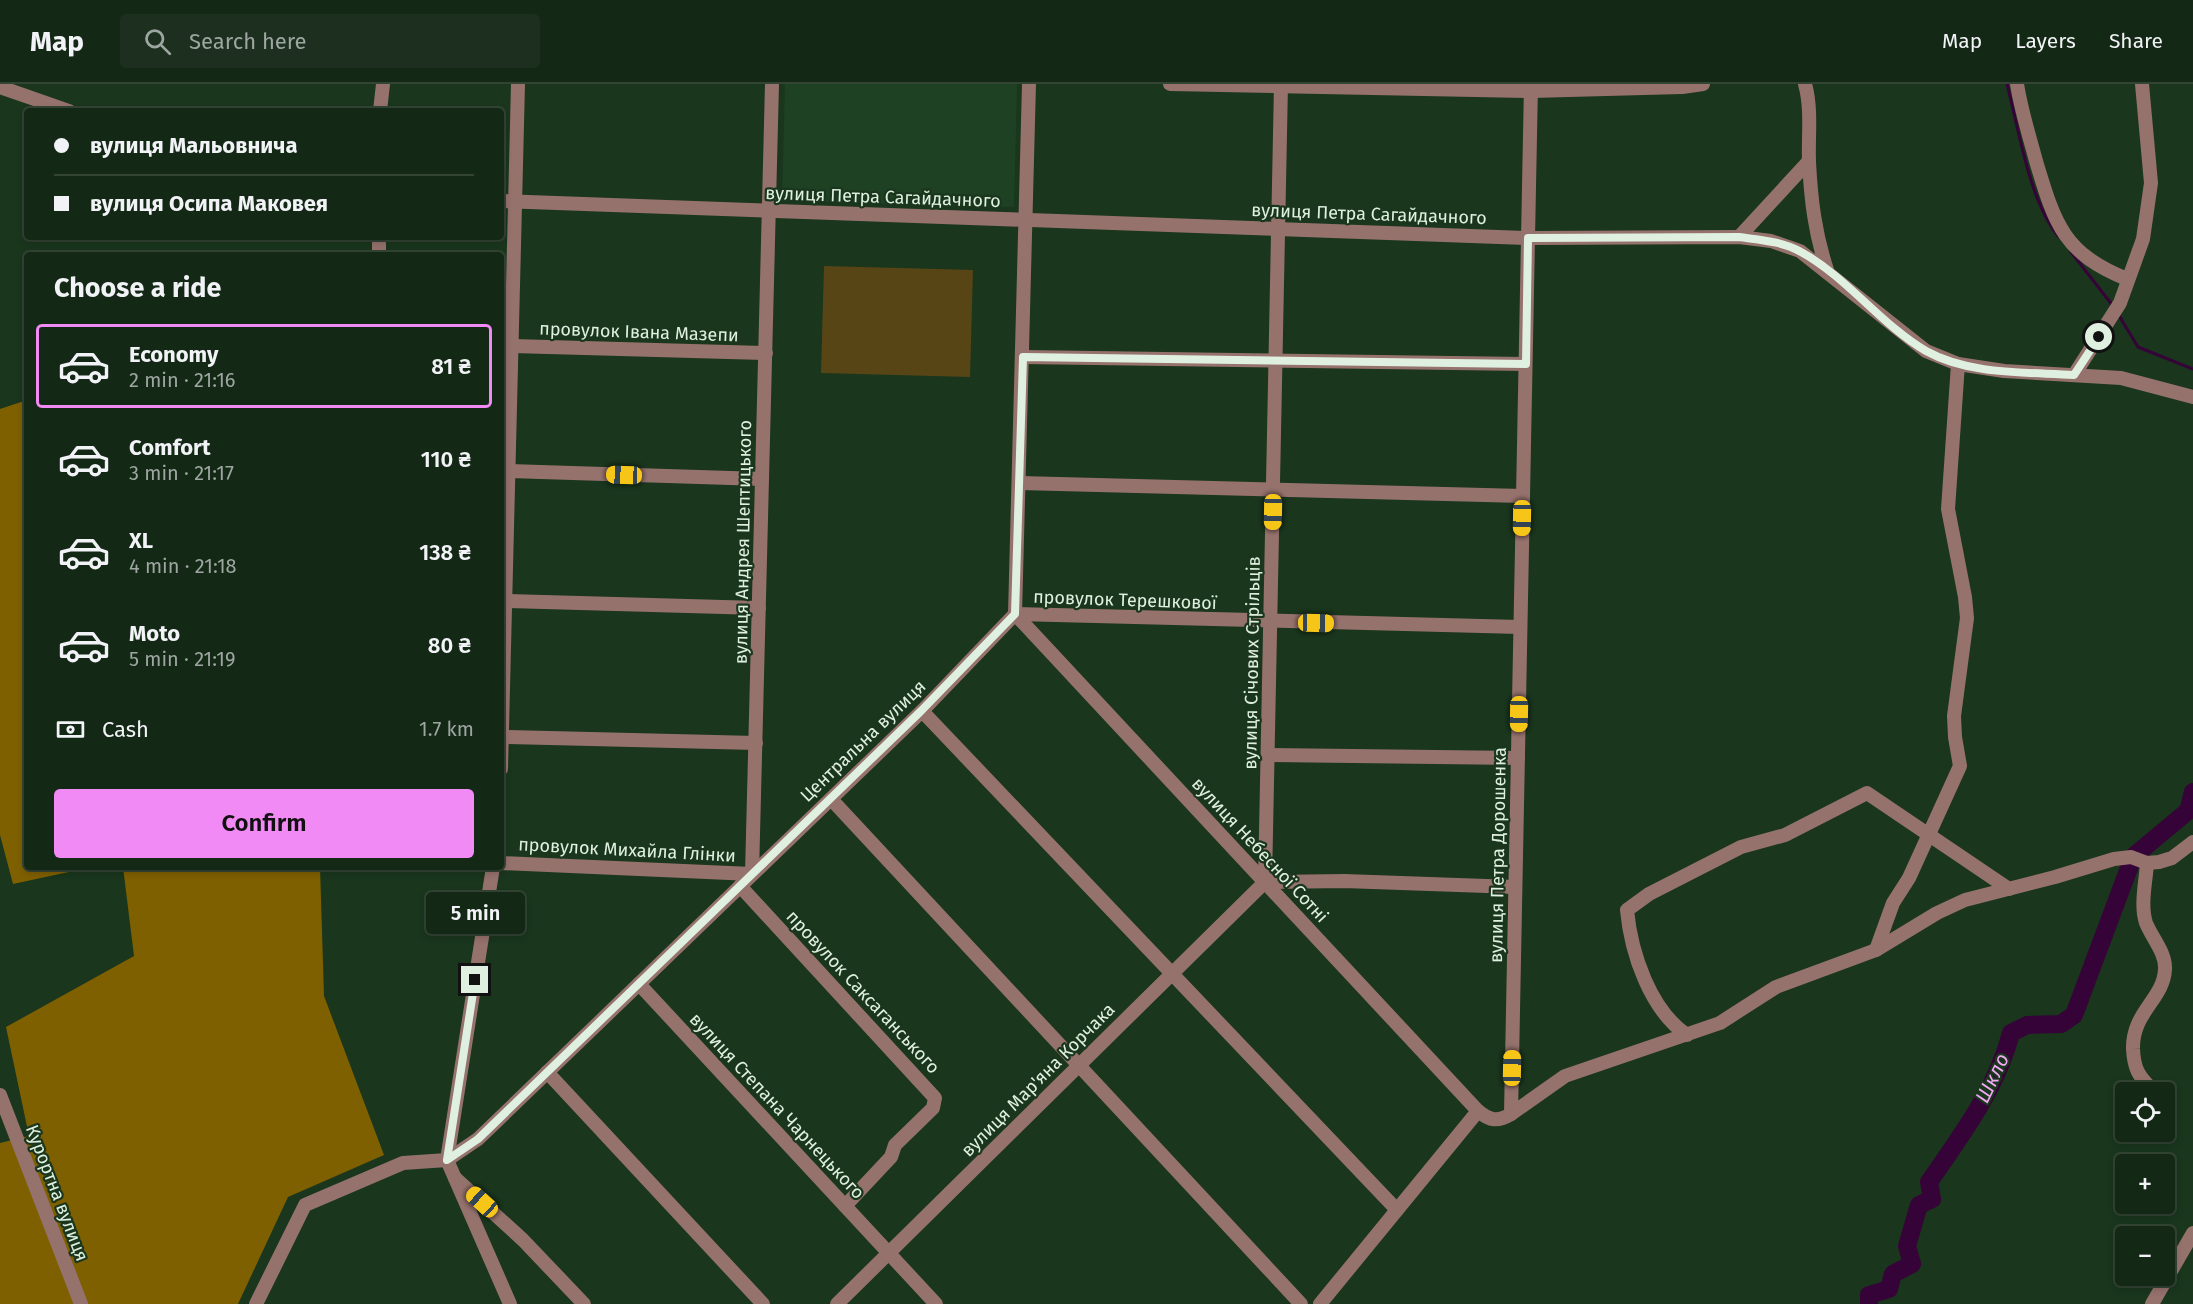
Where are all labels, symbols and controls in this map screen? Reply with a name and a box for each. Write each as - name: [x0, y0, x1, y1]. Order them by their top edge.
- search box: [120, 14, 540, 68]
- text: Map: [30, 25, 84, 58]
- icon: search: [141, 25, 174, 58]
- text: Search here: [189, 28, 307, 55]
- text: Map: [1942, 28, 1982, 54]
- text: Layers: [2015, 28, 2076, 54]
- text: Share: [2109, 28, 2163, 54]
- text: вулиця Мальовнича: [90, 132, 298, 159]
- street label: вулиця Петра Сагайдачного: [765, 182, 1001, 212]
- text: вулиця Осипа Маковея: [90, 190, 328, 217]
- street label: вулиця Петра Сагайдачного: [1251, 199, 1487, 229]
- text: Choose a ride: [54, 272, 221, 304]
- street label: провулок Івана Мазепи: [539, 318, 739, 346]
- route start: [2085, 323, 2112, 350]
- icon: car: [57, 339, 111, 393]
- text: Economy: [129, 341, 218, 368]
- text: 81 ₴: [431, 353, 471, 380]
- text: 2 min · 21:16: [129, 368, 235, 392]
- street label: вулиця Андрея Шептицького: [730, 420, 756, 664]
- icon: car: [57, 432, 111, 486]
- text: Comfort: [129, 434, 210, 461]
- text: 110 ₴: [421, 446, 471, 473]
- text: 3 min · 21:17: [129, 461, 234, 485]
- car: [606, 465, 642, 485]
- car: [1264, 494, 1282, 530]
- car: [1513, 500, 1531, 536]
- icon: car: [57, 525, 111, 579]
- text: XL: [129, 527, 153, 554]
- text: 138 ₴: [419, 539, 471, 566]
- text: 4 min · 21:18: [129, 554, 237, 578]
- street label: вулиця Січових Стрільців: [1239, 556, 1265, 770]
- street label: провулок Терешкової: [1033, 586, 1218, 614]
- car: [1298, 614, 1334, 632]
- icon: car: [57, 618, 111, 672]
- text: Moto: [129, 620, 180, 647]
- text: 80 ₴: [428, 632, 471, 659]
- text: 5 min · 21:19: [129, 647, 235, 671]
- street label: Центральна вулиця: [796, 675, 930, 807]
- car: [1510, 696, 1528, 732]
- icon: cash: [54, 713, 87, 746]
- text: Cash: [102, 716, 149, 743]
- text: 1.7 km: [419, 717, 474, 741]
- street label: вулиця Петра Дорошенка: [1485, 747, 1511, 963]
- street label: вулиця Небесної Сотні: [1187, 773, 1333, 927]
- button: Confirm: [54, 789, 474, 858]
- street label: провулок Михайла Глінки: [518, 833, 736, 867]
- callout: 5 min: [426, 893, 524, 935]
- text: 5 min: [451, 901, 500, 925]
- street label: провулок Саксаганського: [782, 906, 944, 1078]
- route end: [461, 966, 488, 993]
- street label: вулиця Мар'яна Корчака: [957, 999, 1119, 1161]
- street label: вулиця Степана Чарнецького: [685, 1008, 869, 1204]
- water label: Шкло: [1970, 1049, 2014, 1107]
- car: [1503, 1050, 1521, 1086]
- map controls: [2115, 1082, 2175, 1286]
- button: locate: [2115, 1082, 2175, 1142]
- street label: Курортна вулиця: [21, 1122, 93, 1264]
- button: +: [2115, 1154, 2175, 1214]
- car: [463, 1183, 501, 1221]
- button: −: [2115, 1226, 2175, 1286]

